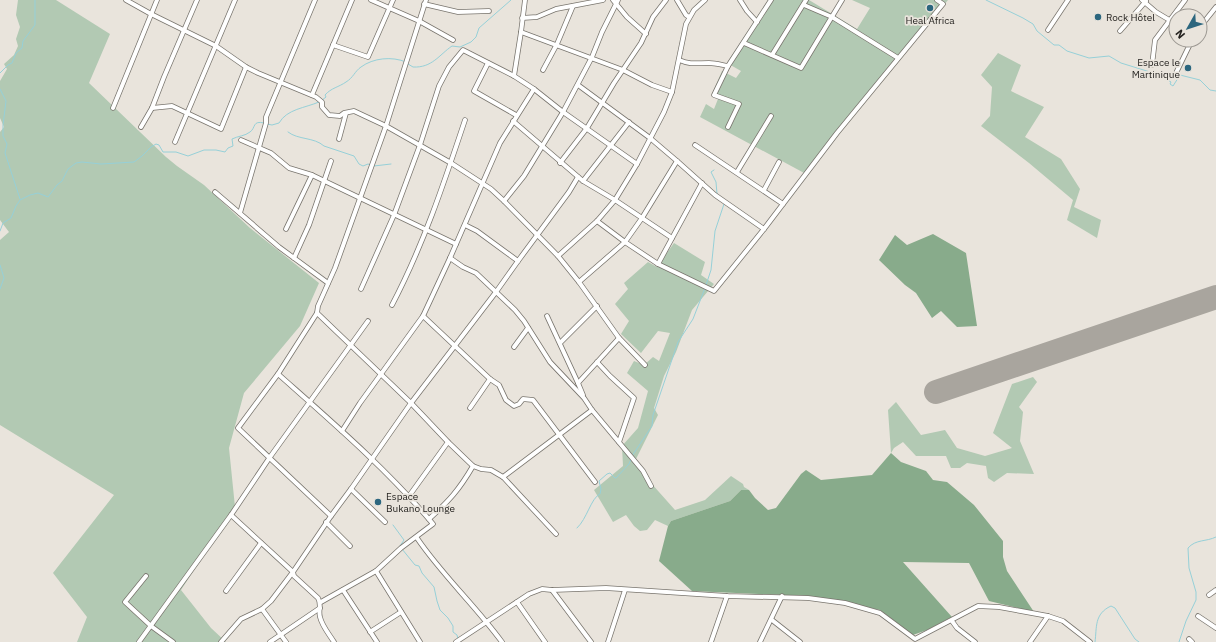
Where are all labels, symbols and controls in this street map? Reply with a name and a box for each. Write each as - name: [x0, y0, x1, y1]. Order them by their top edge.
- marker: Heal Africa: [925, 3, 935, 13]
- north arrow: [1168, 8, 1208, 48]
- place label: Rock Hôtel: [1106, 11, 1155, 24]
- marker: Rock Hôtel: [1093, 12, 1103, 22]
- place label: Heal Africa: [905, 14, 955, 27]
- text: N: [1172, 27, 1188, 42]
- place label: Espace le Martinique: [1132, 56, 1181, 81]
- marker: Espace le Martinique: [1183, 63, 1193, 73]
- place label: Espace Bukano Lounge: [386, 490, 455, 515]
- marker: Espace Bukano Lounge: [373, 497, 383, 507]

